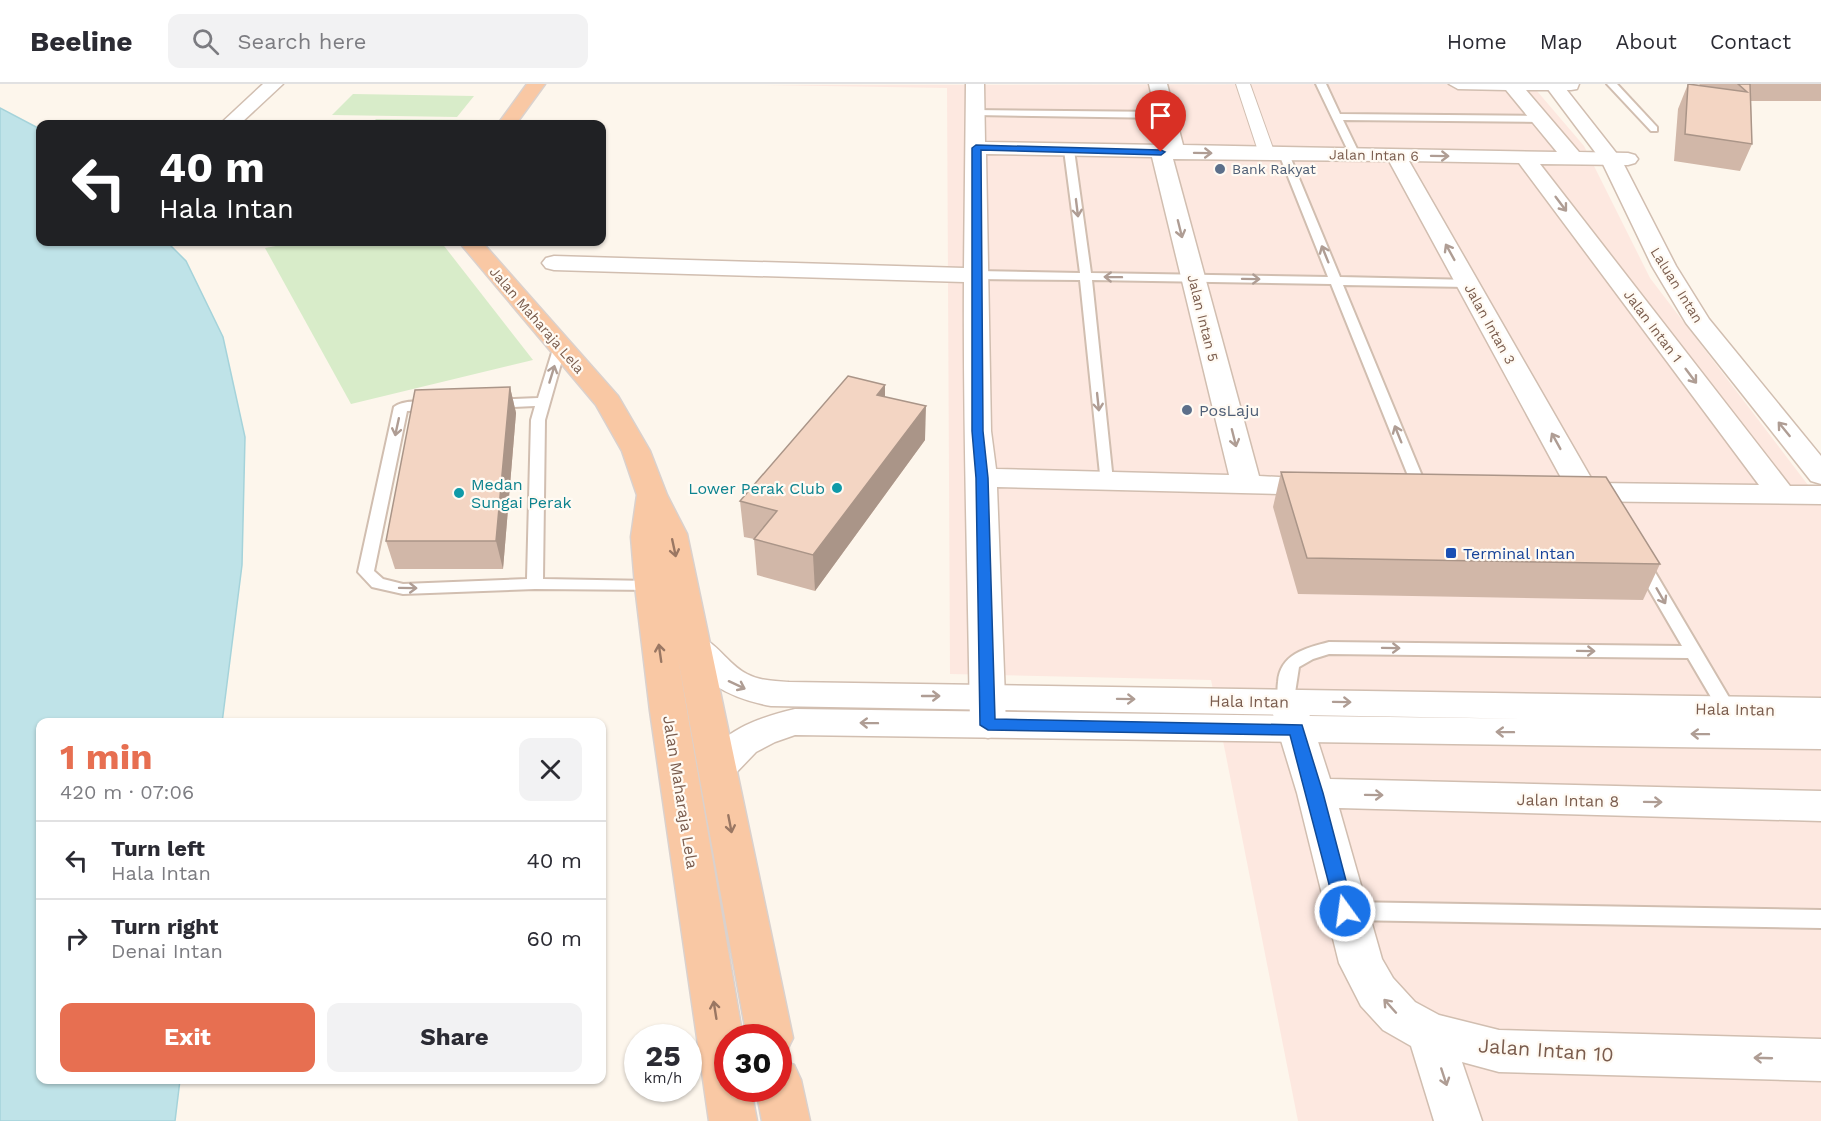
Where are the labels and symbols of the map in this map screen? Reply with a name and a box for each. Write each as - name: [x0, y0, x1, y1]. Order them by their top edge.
- pin: [1135, 90, 1186, 152]
- street label: Jalan Intan 6: [1329, 146, 1419, 164]
- one-way arrow: [1192, 147, 1212, 159]
- one-way arrow: [1429, 151, 1449, 162]
- place label: Bank Rakyat: [1232, 161, 1316, 177]
- marker: Bank Rakyat: [1213, 162, 1227, 176]
- one-way arrow: [1554, 196, 1567, 212]
- one-way arrow: [1071, 198, 1082, 217]
- one-way arrow: [1175, 219, 1187, 238]
- one-way arrow: [1444, 244, 1456, 261]
- street label: Laluan Intan: [1648, 244, 1706, 326]
- one-way arrow: [1319, 245, 1330, 263]
- street label: Jalan Maharaja Lela: [486, 264, 588, 376]
- one-way arrow: [1104, 271, 1124, 283]
- street label: Jalan Intan 5: [1184, 273, 1222, 363]
- one-way arrow: [1241, 273, 1261, 285]
- street label: Jalan Intan 3: [1461, 281, 1519, 367]
- street label: Jalan Intan 1: [1621, 287, 1685, 365]
- one-way arrow: [547, 365, 558, 384]
- one-way arrow: [1685, 368, 1698, 384]
- one-way arrow: [1093, 391, 1104, 411]
- place label: PosLaju: [1199, 401, 1259, 420]
- marker: PosLaju: [1180, 403, 1194, 417]
- one-way arrow: [390, 417, 402, 436]
- one-way arrow: [1778, 421, 1791, 437]
- one-way arrow: [1392, 425, 1403, 444]
- one-way arrow: [1229, 428, 1241, 447]
- one-way arrow: [1550, 433, 1562, 450]
- place label: Medan Sungai Perak: [471, 475, 572, 512]
- place label: Lower Perak Club: [688, 479, 825, 498]
- marker: Lower Perak Club: [830, 481, 844, 495]
- marker: Medan Sungai Perak: [452, 486, 466, 500]
- one-way arrow: [669, 539, 681, 558]
- place label: Terminal Intan: [1463, 544, 1575, 563]
- marker: Terminal Intan: [1444, 546, 1458, 560]
- one-way arrow: [398, 582, 418, 594]
- one-way arrow: [1655, 587, 1667, 604]
- one-way arrow: [1380, 643, 1400, 654]
- one-way arrow: [654, 644, 665, 664]
- one-way arrow: [1575, 645, 1595, 657]
- one-way arrow: [728, 680, 746, 691]
- one-way arrow: [920, 690, 940, 702]
- street label: Hala Intan: [1209, 691, 1289, 712]
- one-way arrow: [1115, 693, 1135, 704]
- one-way arrow: [1331, 696, 1351, 708]
- street label: Hala Intan: [1695, 699, 1775, 720]
- street label: Jalan Maharaja Lela: [659, 714, 702, 870]
- one-way arrow: [859, 717, 879, 729]
- one-way arrow: [1495, 726, 1515, 738]
- one-way arrow: [1690, 728, 1710, 740]
- one-way arrow: [1364, 789, 1384, 800]
- street label: Jalan Intan 8: [1517, 790, 1619, 811]
- one-way arrow: [1642, 796, 1662, 808]
- one-way arrow: [725, 814, 736, 834]
- position arrow: [1313, 879, 1377, 943]
- one-way arrow: [1383, 999, 1397, 1014]
- one-way arrow: [709, 1001, 720, 1021]
- speed limit sign: 30: [714, 1024, 792, 1102]
- street label: Jalan Intan 10: [1477, 1033, 1615, 1067]
- one-way arrow: [1753, 1053, 1773, 1064]
- one-way arrow: [1439, 1067, 1450, 1086]

